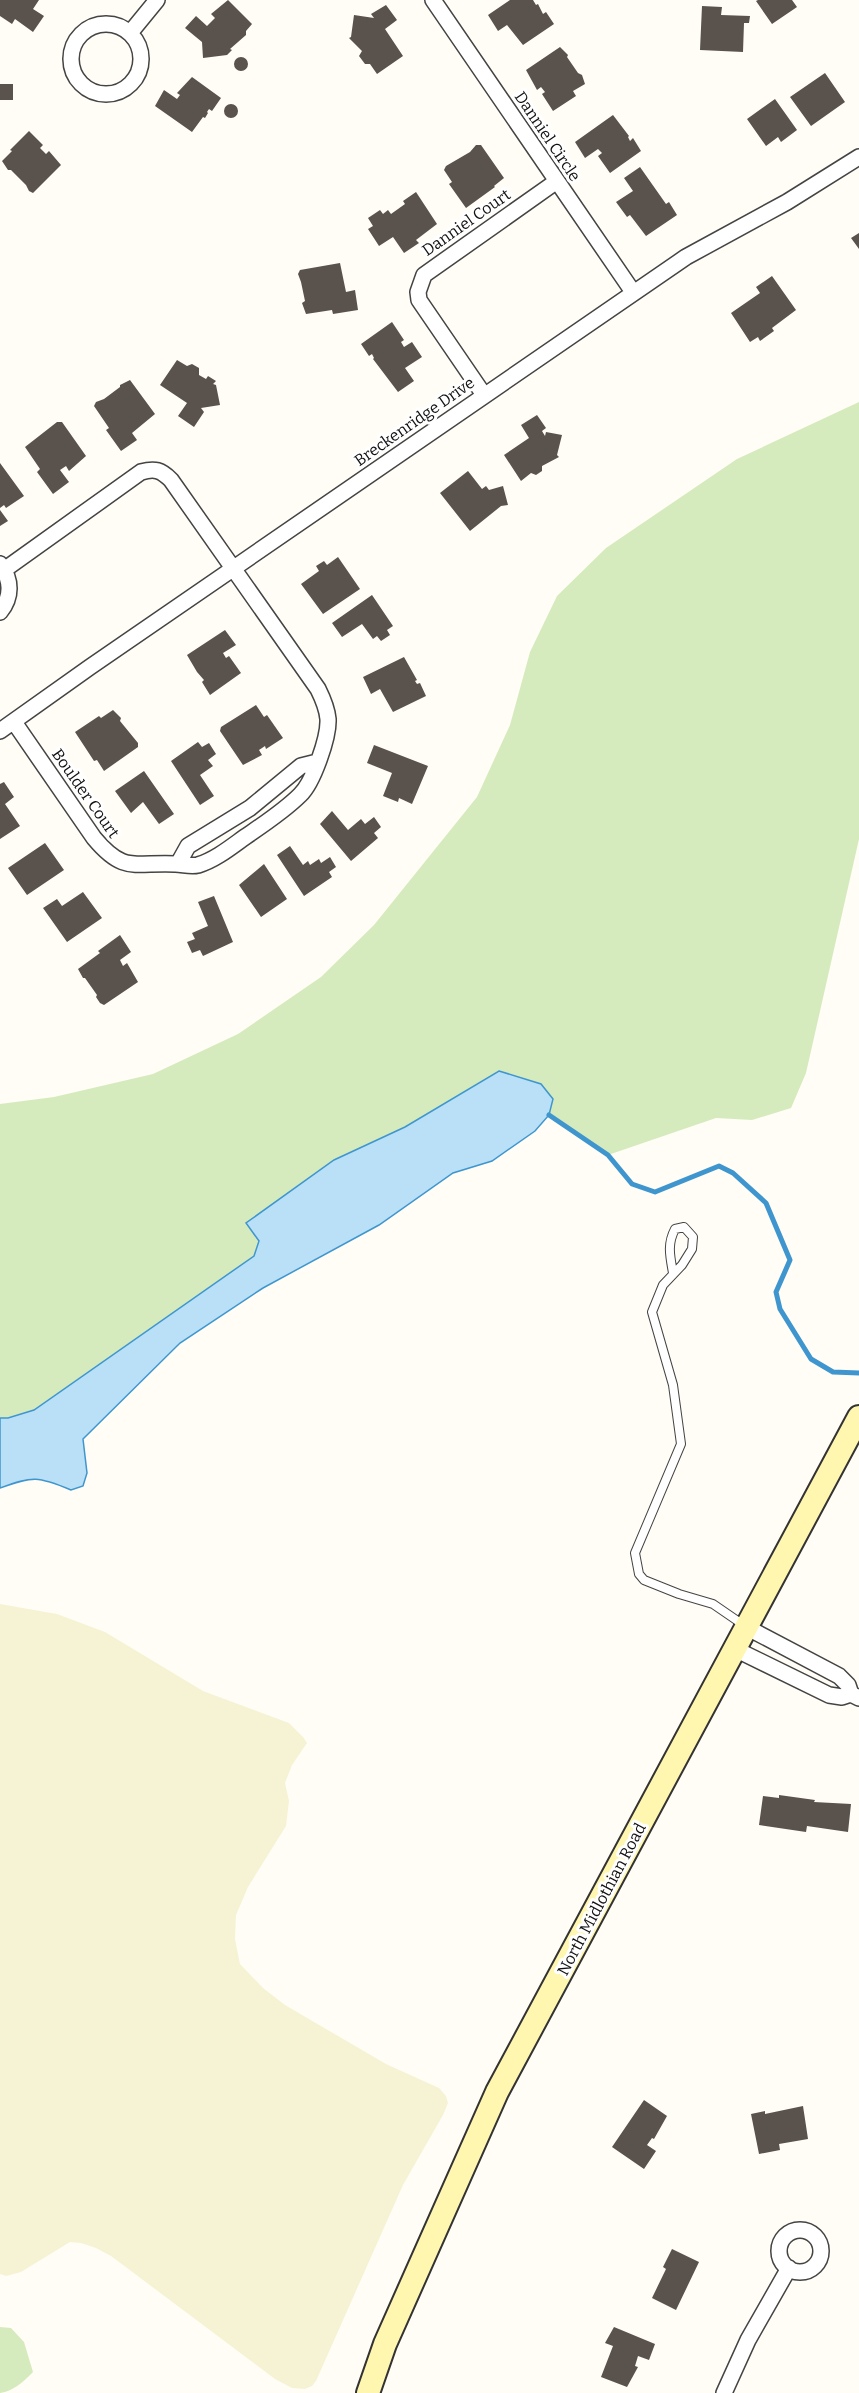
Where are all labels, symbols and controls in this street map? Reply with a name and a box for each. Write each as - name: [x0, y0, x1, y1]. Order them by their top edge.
- street label: Danniel Circle: [511, 88, 585, 185]
- street label: Danniel Court: [419, 185, 514, 260]
- street label: Breckenridge Drive: [351, 373, 478, 470]
- street label: Boulder Court: [48, 745, 123, 842]
- street label: North Midlothian Road: [553, 1819, 650, 1979]

